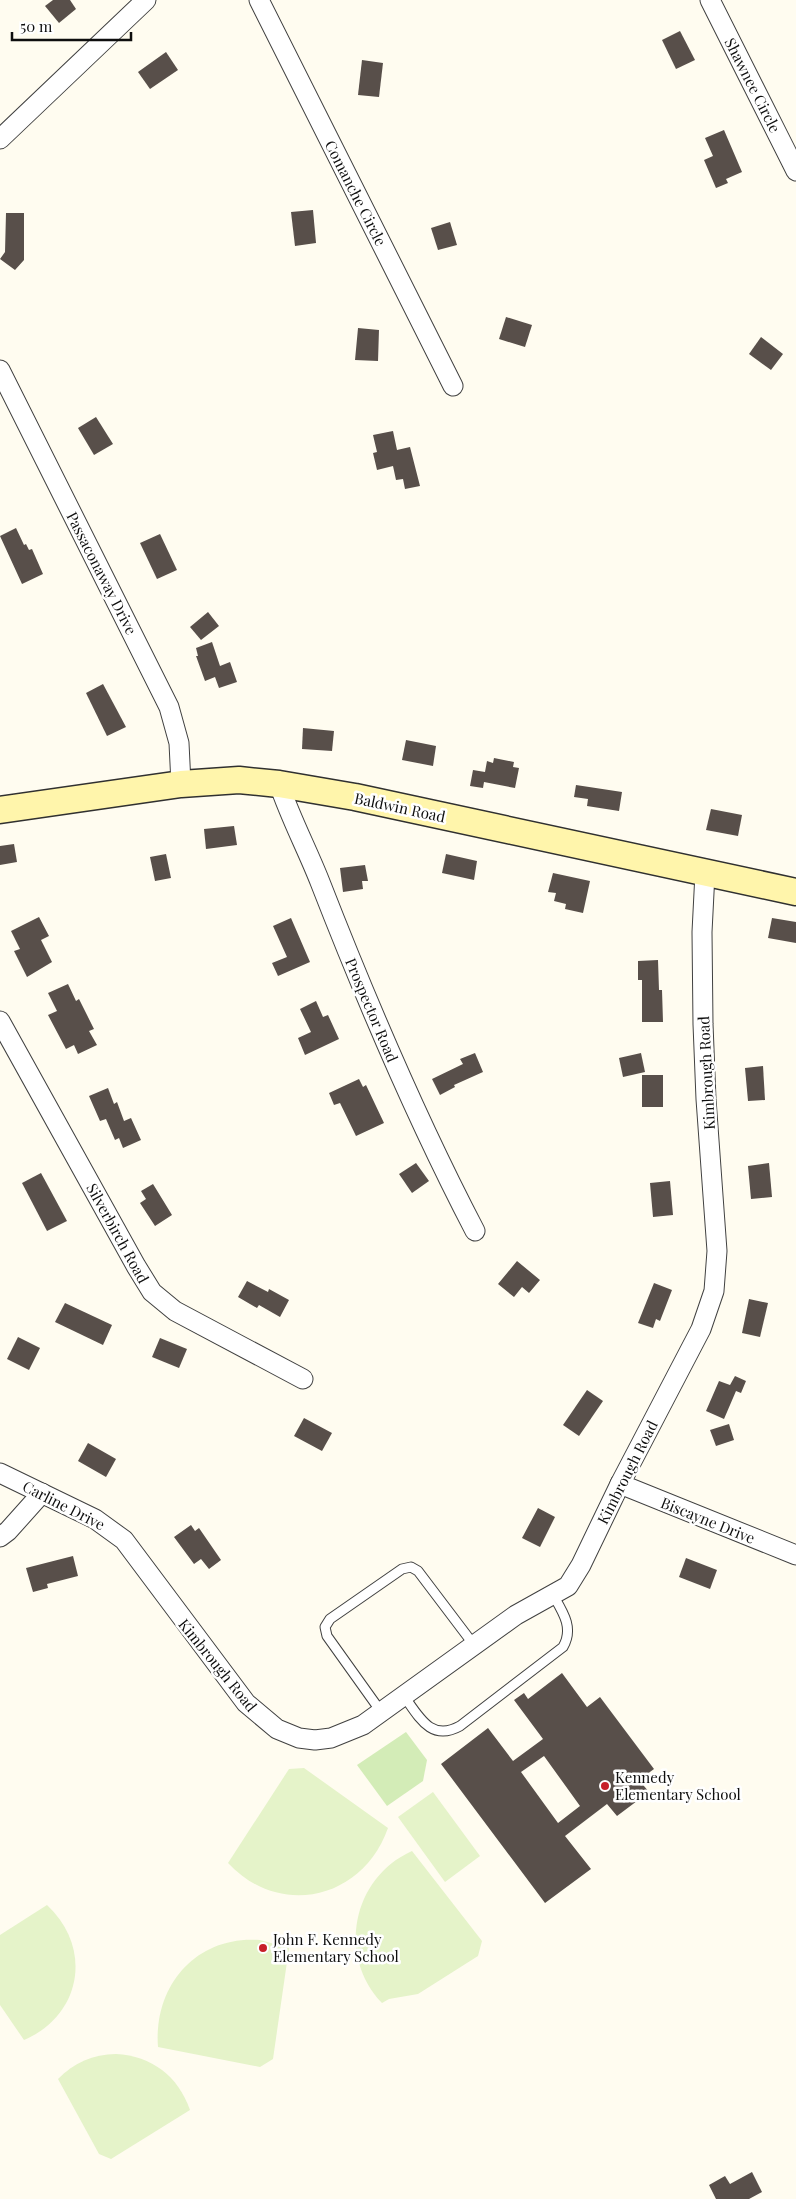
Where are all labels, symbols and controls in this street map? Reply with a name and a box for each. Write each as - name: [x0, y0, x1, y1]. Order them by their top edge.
- scale bar: [12, 10, 131, 42]
- text: 50 m: [20, 16, 53, 36]
- street label: Shawnee Circle: [721, 34, 785, 136]
- street label: Comanche Circle: [321, 137, 391, 249]
- street label: Passaconaway Drive: [62, 508, 142, 638]
- street label: Baldwin Road: [353, 788, 448, 826]
- street label: Prospector Road: [341, 955, 403, 1065]
- street label: Kimbrough Road: [693, 1015, 719, 1130]
- street label: Silverbirch Road: [82, 1180, 154, 1287]
- street label: Kimbrough Road: [592, 1416, 662, 1527]
- street label: Carline Drive: [19, 1476, 109, 1534]
- street label: Biscayne Drive: [658, 1492, 758, 1548]
- street label: Kimbrough Road: [174, 1614, 262, 1716]
- place label: Kennedy Elementary School: [615, 1767, 741, 1804]
- marker: Kennedy Elementary School: [599, 1780, 611, 1792]
- place label: John F. Kennedy Elementary School: [272, 1929, 399, 1966]
- marker: John F. Kennedy Elementary School: [257, 1942, 269, 1954]

